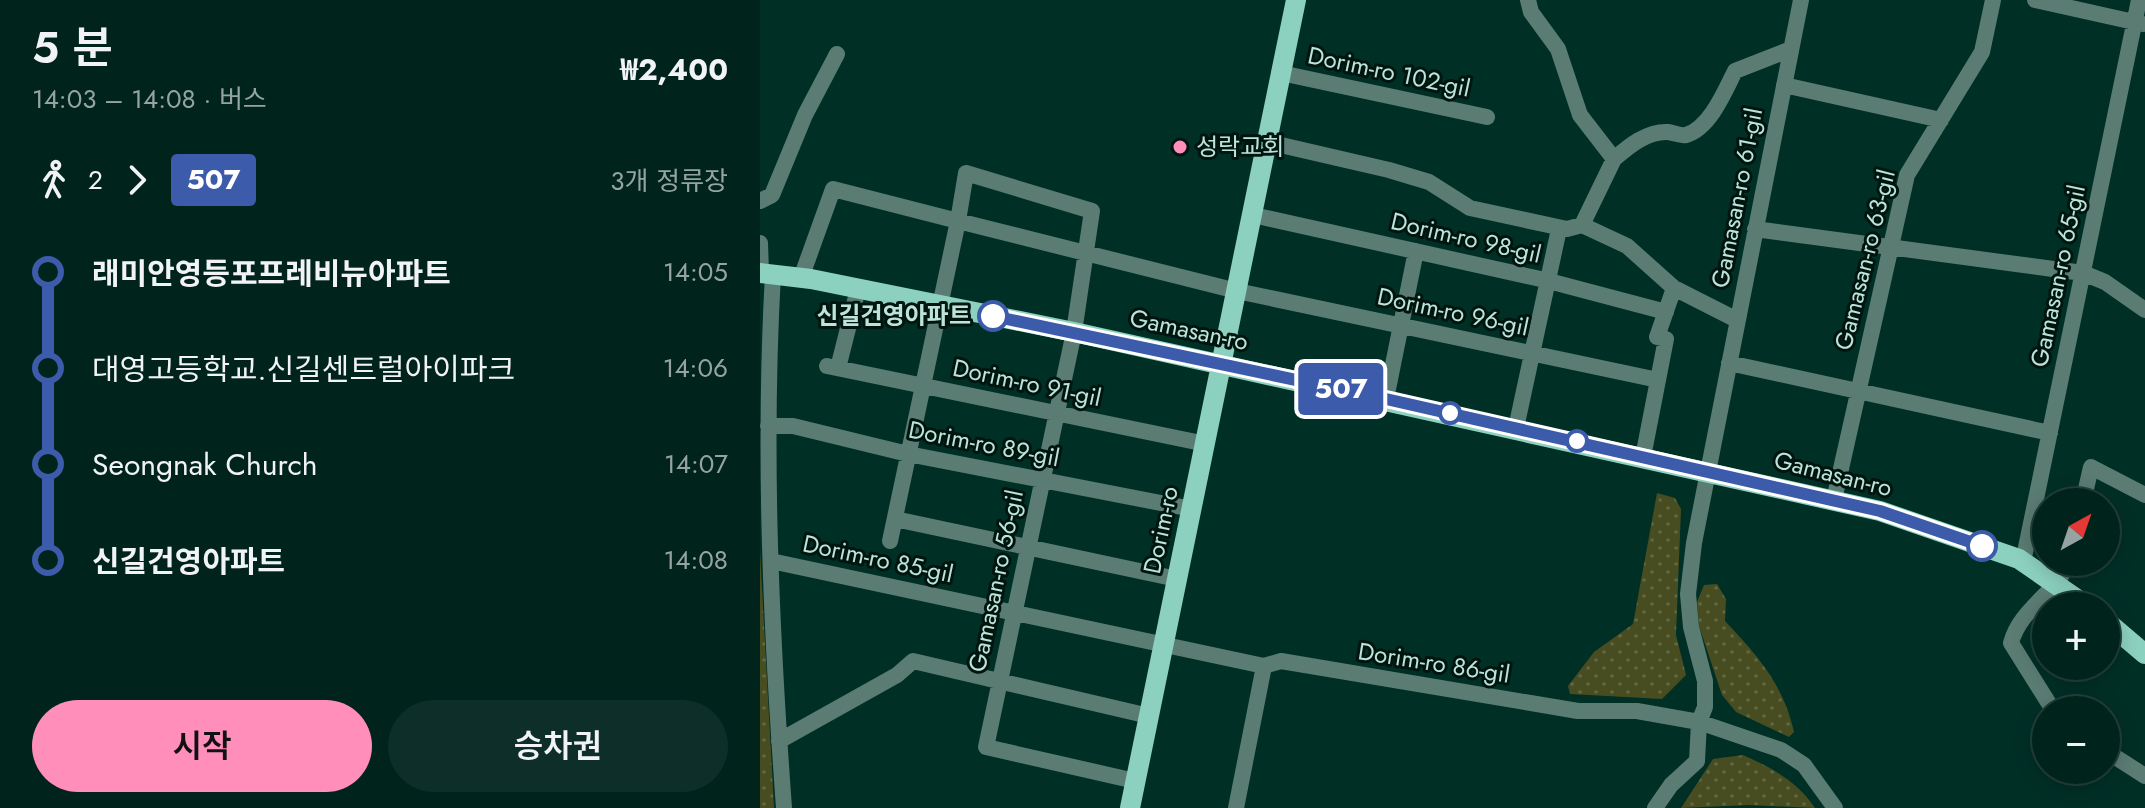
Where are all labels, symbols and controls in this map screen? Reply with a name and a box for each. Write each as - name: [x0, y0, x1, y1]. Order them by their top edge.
- text: 5 분: [32, 16, 113, 80]
- street label: Dorim-ro 102-gil: [1305, 37, 1474, 106]
- text: ₩2,400: [620, 48, 728, 91]
- text: 14:03 – 14:08 · 버스: [32, 80, 267, 118]
- street label: Gamasan-ro 61-gil: [1702, 105, 1771, 291]
- place label: 성락교회: [1196, 129, 1284, 164]
- marker: 성락교회: [1171, 138, 1189, 156]
- icon: walk: [32, 158, 76, 202]
- icon: forward: [115, 158, 159, 202]
- text: 507: [187, 159, 240, 200]
- text: 2: [88, 161, 103, 199]
- text: 3개 정류장: [610, 162, 728, 200]
- street label: Gamasan-ro 63-gil: [1825, 166, 1904, 354]
- street label: Gamasan-ro 65-gil: [2021, 182, 2094, 370]
- street label: Dorim-ro 98-gil: [1388, 203, 1545, 272]
- text: 래미안영등포프레비뉴아파트: [92, 252, 451, 295]
- text: 14:05: [663, 253, 728, 291]
- street label: Dorim-ro 96-gil: [1374, 278, 1532, 345]
- place label: 신길건영아파트: [816, 298, 971, 333]
- street label: Gamasan-ro: [1127, 300, 1252, 359]
- marker: 신길건영아파트: [978, 301, 1008, 331]
- text: 대영고등학교.신길센트럴아이파크: [92, 348, 515, 391]
- text: 14:06: [663, 349, 728, 387]
- street label: Dorim-ro 91-gil: [950, 350, 1105, 415]
- line badge: 507: [1295, 363, 1387, 415]
- text: 507: [1314, 368, 1368, 409]
- unlabelled marker: [1439, 402, 1461, 424]
- street label: Dorim-ro 89-gil: [906, 412, 1063, 475]
- unlabelled marker: [1566, 430, 1588, 452]
- street label: Gamasan-ro: [1771, 442, 1896, 505]
- text: Seongnak Church: [92, 443, 317, 486]
- text: 14:07: [664, 445, 728, 483]
- street label: Dorim-ro: [1134, 483, 1187, 577]
- street label: Gamasan-ro 56-gil: [959, 487, 1032, 675]
- north arrow: [2032, 488, 2120, 576]
- map controls: [2032, 488, 2120, 784]
- street label: Dorim-ro 85-gil: [800, 525, 957, 592]
- unlabelled marker: [1967, 531, 1997, 561]
- text: 신길건영아파트: [92, 540, 285, 583]
- text: 14:08: [664, 541, 728, 579]
- button: +: [2032, 592, 2120, 680]
- street label: Dorim-ro 86-gil: [1356, 633, 1512, 692]
- button: −: [2032, 696, 2120, 784]
- button: 시작: [32, 700, 372, 792]
- button: 승차권: [388, 700, 728, 792]

